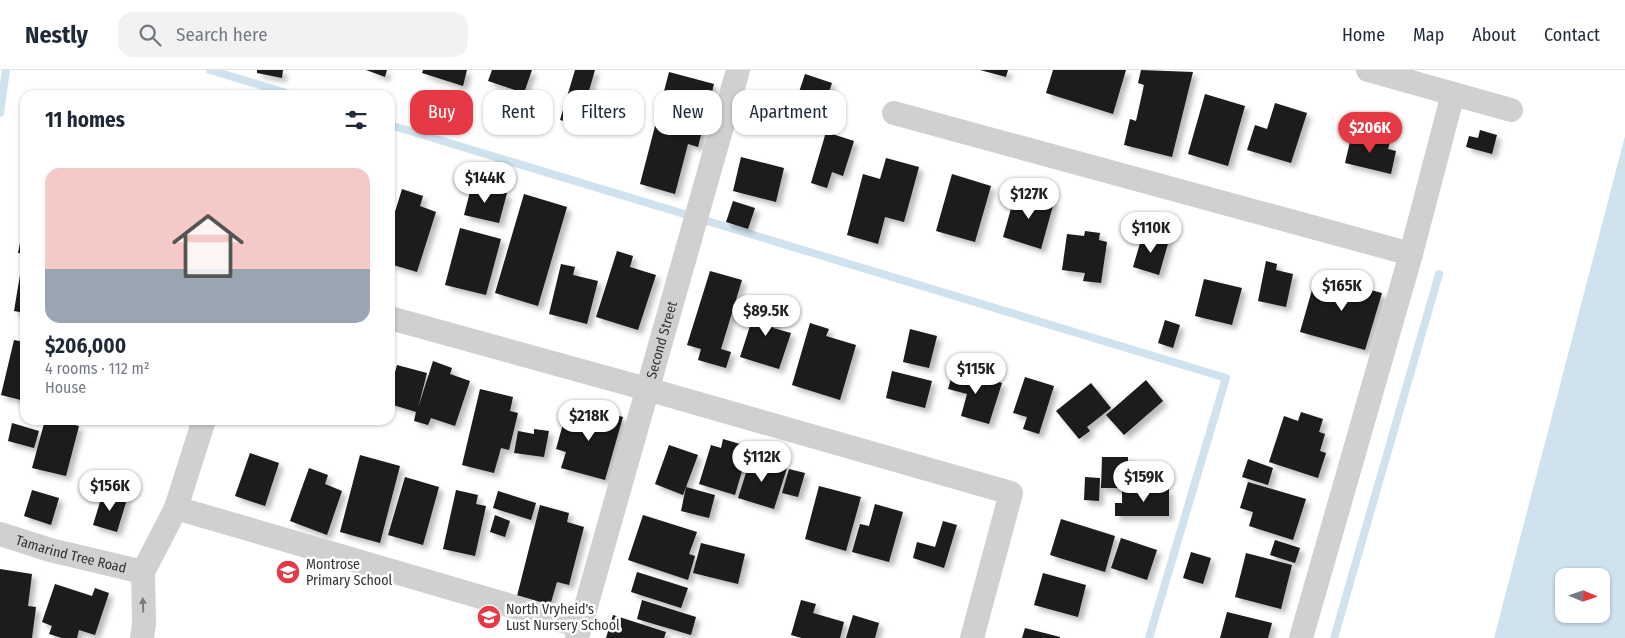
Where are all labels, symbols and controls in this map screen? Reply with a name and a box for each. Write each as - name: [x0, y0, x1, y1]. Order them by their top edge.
- search box: [118, 12, 468, 57]
- text: Nestly: [25, 21, 88, 49]
- icon: search: [136, 21, 164, 49]
- text: Search here: [176, 23, 268, 46]
- text: Home: [1342, 24, 1385, 46]
- text: Map: [1413, 24, 1444, 46]
- text: About: [1472, 24, 1516, 46]
- text: Contact: [1544, 24, 1600, 46]
- chip: Buy: [410, 90, 473, 135]
- chip: Rent: [483, 90, 553, 135]
- chip: Filters: [563, 90, 644, 135]
- chip: New: [654, 90, 722, 135]
- chip: Apartment: [732, 90, 846, 135]
- icon: filters: [342, 106, 370, 134]
- text: 11 homes: [45, 107, 125, 133]
- pin: $206K: [1335, 112, 1405, 154]
- text: $206K: [1349, 118, 1391, 137]
- pin: $144K: [450, 162, 520, 204]
- text: $144K: [465, 168, 505, 187]
- pin: $127K: [994, 178, 1064, 220]
- text: $127K: [1010, 184, 1048, 203]
- icon: home: [163, 201, 253, 291]
- pin: $110K: [1116, 212, 1186, 254]
- text: $110K: [1132, 218, 1170, 237]
- pin: $165K: [1307, 270, 1377, 312]
- text: $165K: [1322, 276, 1362, 295]
- pin: $89.5K: [725, 294, 807, 337]
- street label: Second Street: [643, 299, 681, 381]
- text: $89.5K: [743, 301, 789, 320]
- text: $206,000: [45, 333, 126, 359]
- pin: $115K: [941, 352, 1011, 395]
- text: 4 rooms · 112 m²: [45, 359, 150, 378]
- text: $115K: [957, 359, 995, 378]
- text: House: [45, 378, 86, 397]
- pin: $218K: [554, 400, 624, 442]
- text: $218K: [569, 406, 609, 425]
- pin: $112K: [727, 440, 797, 483]
- text: $112K: [743, 447, 781, 466]
- pin: $159K: [1109, 460, 1179, 503]
- text: $159K: [1124, 467, 1164, 486]
- pin: $156K: [75, 470, 145, 512]
- text: $156K: [90, 476, 130, 495]
- street label: Tamarind Tree Road: [14, 532, 128, 577]
- place label: Montrose Primary School: [306, 556, 393, 589]
- school or university icon: Montrose Primary School: [275, 559, 301, 585]
- north arrow: [1555, 568, 1610, 622]
- map controls: [1555, 568, 1610, 623]
- one-way arrow: [139, 597, 147, 613]
- place label: North Vryheid's Lust Nursery School: [506, 601, 620, 634]
- school or university icon: North Vryheid's Lust Nursery School: [476, 604, 502, 630]

